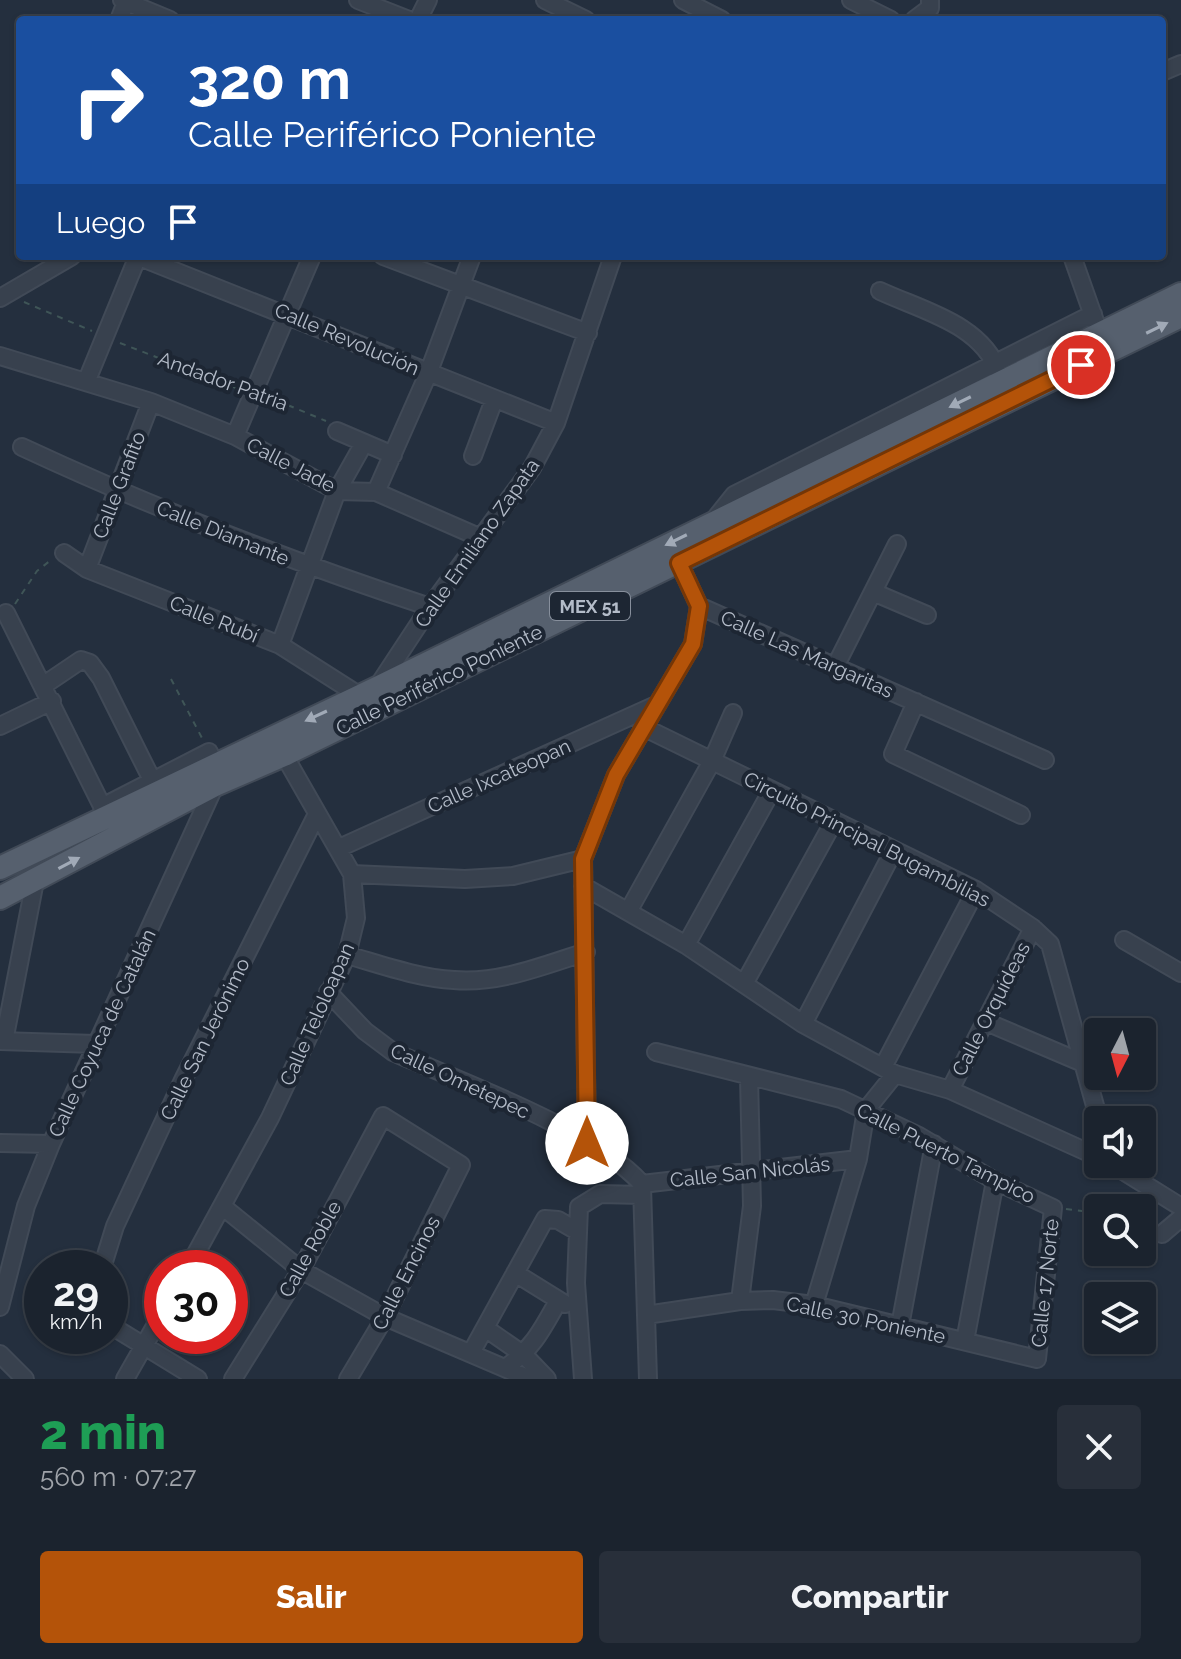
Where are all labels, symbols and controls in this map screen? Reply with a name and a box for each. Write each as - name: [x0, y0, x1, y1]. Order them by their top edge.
- text: 320 m: [188, 46, 351, 112]
- icon: right: [56, 48, 160, 152]
- text: Calle Periférico Poniente: [188, 113, 596, 155]
- icon: arrive: [161, 200, 205, 244]
- text: Luego: [56, 205, 145, 240]
- street label: Calle Revolución: [271, 298, 423, 380]
- one-way arrow: [1145, 321, 1168, 335]
- pin: [1047, 331, 1115, 399]
- icon: arrive: [1059, 343, 1103, 387]
- street label: Andador Patria: [155, 346, 291, 416]
- one-way arrow: [948, 395, 971, 409]
- street label: Calle Grafito: [88, 428, 150, 542]
- street label: Calle Jade: [243, 432, 340, 498]
- street label: Calle Emiliano Zapata: [410, 454, 544, 632]
- street label: Calle Diamante: [153, 495, 293, 571]
- one-way arrow: [664, 533, 687, 547]
- street label: Calle Rubí: [166, 590, 263, 648]
- road number: MEX 51: [550, 592, 630, 620]
- street label: Calle Las Margaritas: [717, 605, 897, 703]
- street label: Calle Periférico Poniente: [332, 619, 546, 740]
- one-way arrow: [305, 709, 328, 723]
- street label: Calle Ixcateopan: [424, 734, 574, 818]
- street label: Circuito Principal Bugambilias: [740, 766, 994, 912]
- one-way arrow: [58, 856, 81, 870]
- street label: Calle Coyuca de Catalán: [43, 925, 161, 1141]
- street label: Calle Orquídeas: [947, 938, 1035, 1080]
- street label: Calle Teloloapan: [275, 939, 359, 1089]
- street label: Calle San Jerónimo: [155, 954, 255, 1124]
- north arrow: [1084, 1018, 1156, 1090]
- map controls: [1084, 1018, 1156, 1354]
- street label: Calle Ometepec: [387, 1038, 533, 1124]
- street label: Calle Puerto Tampico: [853, 1098, 1039, 1209]
- position arrow: [545, 1101, 629, 1185]
- button: sound: [1084, 1106, 1156, 1178]
- street label: Calle San Nicolás: [669, 1152, 831, 1192]
- button: search: [1084, 1194, 1156, 1266]
- street label: Calle Roble: [274, 1196, 346, 1301]
- street label: Calle Encinos: [367, 1212, 445, 1334]
- street label: Calle 17 Norte: [1026, 1217, 1064, 1348]
- speed limit sign: 30: [144, 1250, 248, 1354]
- text: 29: [53, 1268, 99, 1315]
- button: layers: [1084, 1282, 1156, 1354]
- street label: Calle 30 Poniente: [784, 1291, 948, 1349]
- text: km/h: [50, 1310, 102, 1334]
- text: 2 min: [40, 1404, 166, 1460]
- button: close: [1057, 1405, 1141, 1489]
- text: 560 m · 07:27: [40, 1462, 196, 1492]
- button: Salir: [40, 1551, 583, 1643]
- button: Compartir: [599, 1551, 1141, 1643]

